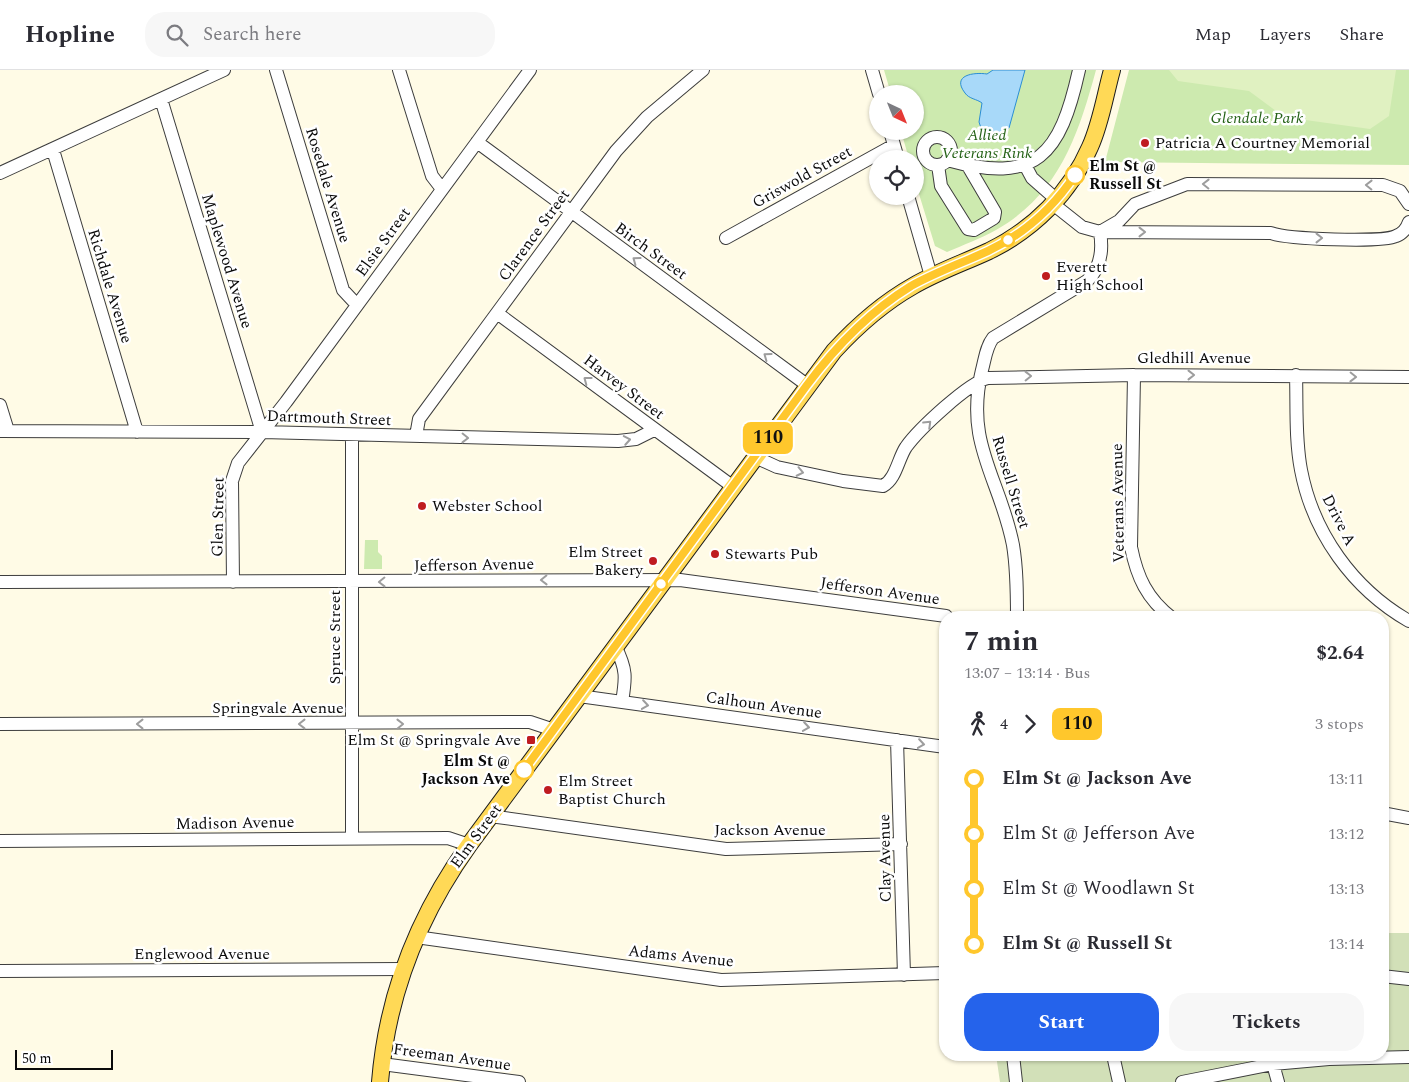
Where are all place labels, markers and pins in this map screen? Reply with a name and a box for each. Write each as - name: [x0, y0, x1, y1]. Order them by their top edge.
- place label: Patricia A Courtney Memorial: [1155, 131, 1370, 155]
- marker: Patricia A Courtney Memorial: [1139, 137, 1151, 149]
- place label: Elm St @ Russell St: [1089, 154, 1162, 196]
- marker: Elm St @ Russell St: [1065, 165, 1085, 185]
- unlabelled marker: [1001, 233, 1015, 247]
- place label: Everett High School: [1056, 255, 1144, 297]
- marker: Everett High School: [1040, 270, 1052, 282]
- place label: Webster School: [432, 494, 542, 518]
- marker: Webster School: [416, 500, 428, 512]
- place label: Elm Street Bakery: [568, 540, 644, 582]
- place label: Stewarts Pub: [725, 542, 818, 566]
- marker: Stewarts Pub: [709, 548, 721, 560]
- marker: Elm Street Bakery: [647, 555, 659, 567]
- unlabelled marker: [654, 577, 668, 591]
- place label: Elm St @ Springvale Ave: [347, 728, 521, 752]
- marker: Elm St @ Springvale Ave: [525, 734, 537, 746]
- place label: Elm St @ Jackson Ave: [421, 749, 510, 791]
- marker: Elm St @ Jackson Ave: [514, 760, 534, 780]
- place label: Elm Street Baptist Church: [558, 769, 666, 811]
- marker: Elm Street Baptist Church: [542, 784, 554, 796]

